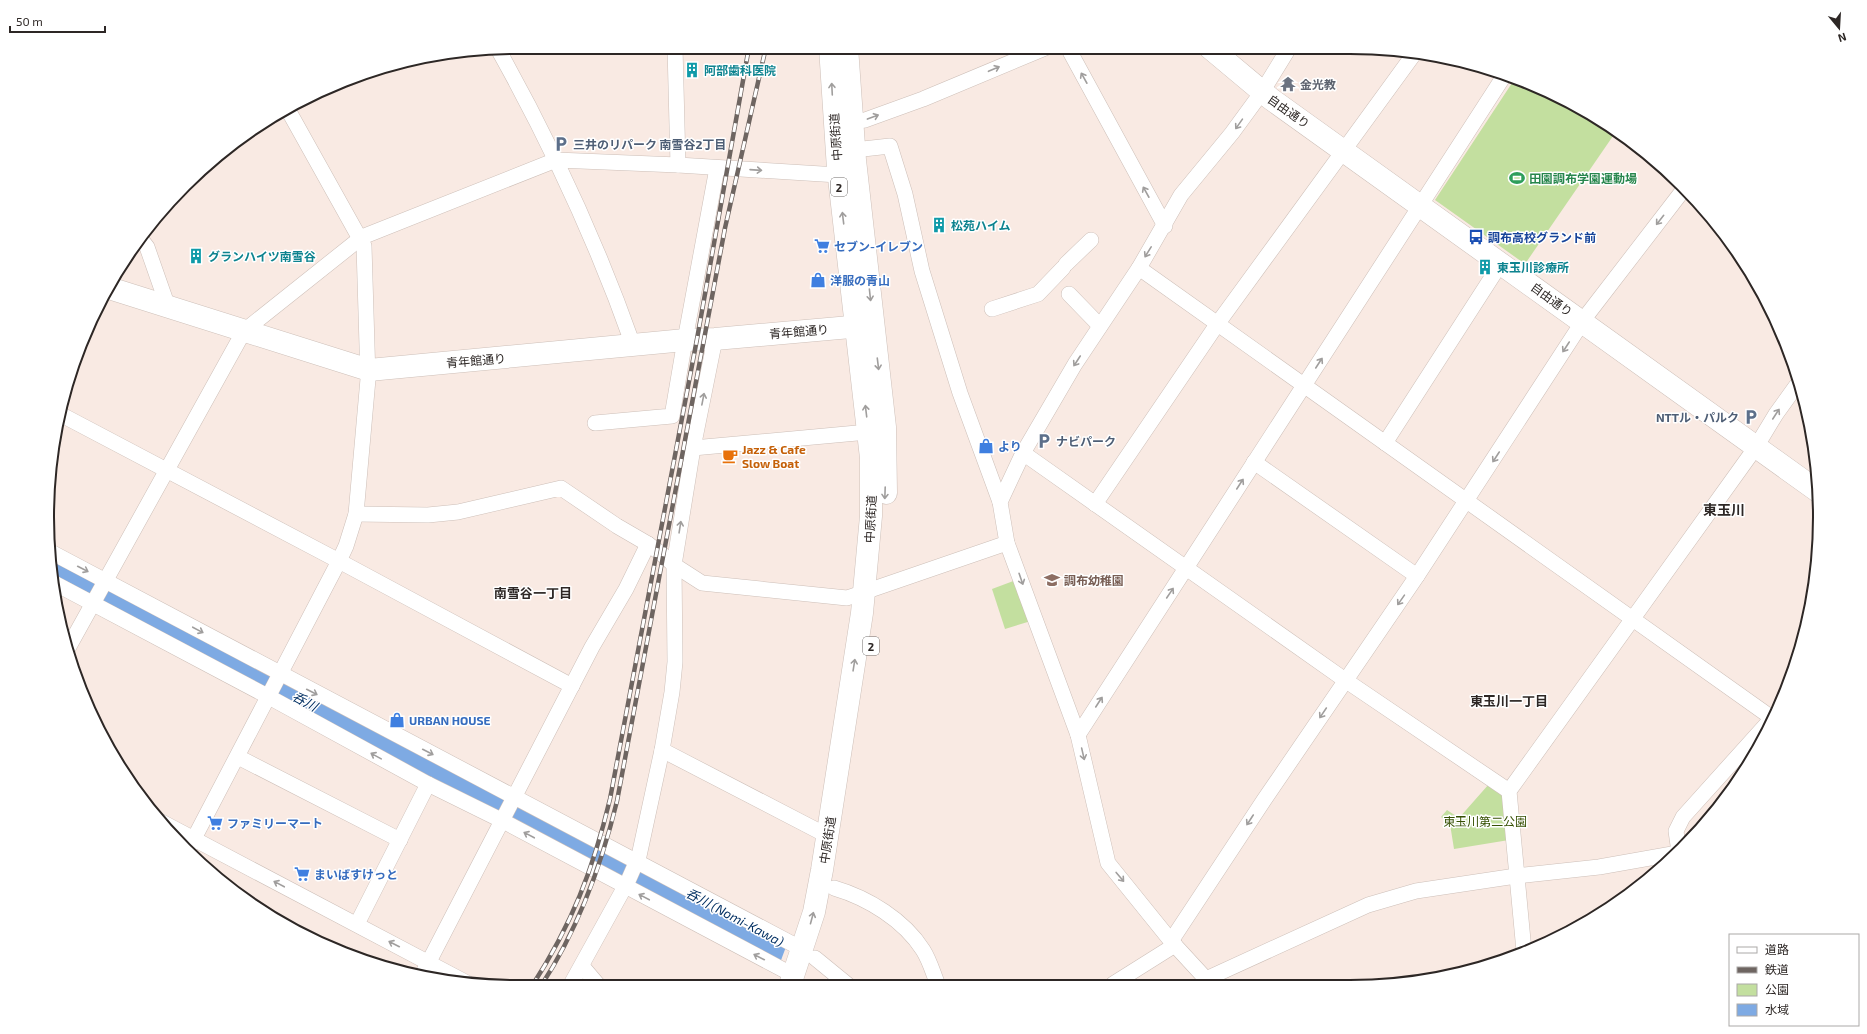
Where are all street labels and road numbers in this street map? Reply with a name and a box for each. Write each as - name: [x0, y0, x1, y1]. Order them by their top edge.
- street label: 自由通り: [1265, 91, 1313, 131]
- street label: 中原街道: [826, 113, 844, 161]
- road number: 2: [831, 178, 847, 196]
- street label: 自由通り: [1528, 279, 1576, 319]
- street label: 青年館通り: [768, 321, 830, 341]
- street label: 青年館通り: [445, 350, 507, 370]
- street label: 中原街道: [862, 495, 878, 543]
- road number: 2: [863, 637, 879, 655]
- street label: 中原街道: [816, 815, 838, 865]

